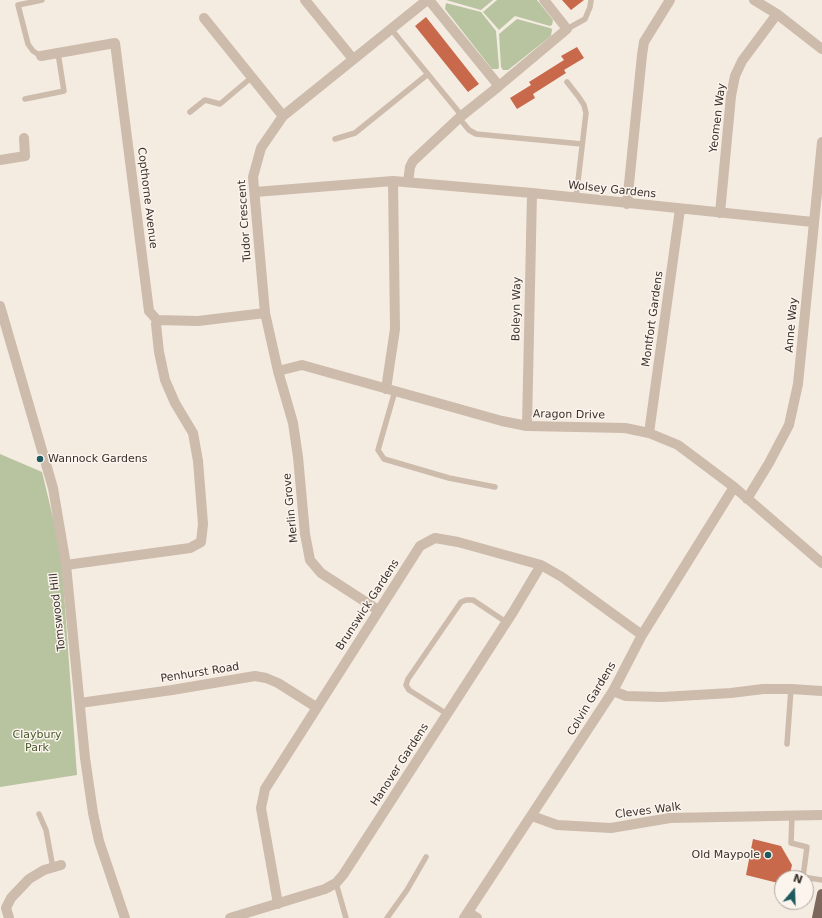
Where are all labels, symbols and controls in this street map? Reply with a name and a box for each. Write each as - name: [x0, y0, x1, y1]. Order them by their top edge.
- street label: Yeomen Way: [707, 82, 729, 154]
- street label: Copthorne Avenue: [134, 147, 160, 249]
- street label: Tudor Crescent: [236, 179, 254, 263]
- street label: Wolsey Gardens: [567, 179, 657, 201]
- street label: Montfort Gardens: [640, 270, 666, 368]
- street label: Boleyn Way: [510, 277, 524, 341]
- street label: Anne Way: [783, 297, 801, 353]
- street label: Aragon Drive: [533, 408, 605, 422]
- place label: Wannock Gardens: [48, 452, 148, 466]
- marker: Wannock Gardens: [35, 454, 45, 464]
- street label: Merlin Grove: [281, 472, 301, 544]
- street label: Brunswick Gardens: [334, 557, 402, 653]
- street label: Tomswood Hill: [47, 572, 69, 652]
- street label: Penhurst Road: [160, 660, 240, 686]
- street label: Colvin Gardens: [565, 660, 619, 738]
- street label: Hanover Gardens: [368, 721, 432, 809]
- park label: Claybury Park: [13, 728, 61, 754]
- street label: Cleves Walk: [614, 800, 682, 822]
- place label: Old Maypole: [692, 848, 760, 862]
- marker: Old Maypole: [763, 850, 773, 860]
- north arrow: [774, 870, 814, 910]
- text: N: [791, 871, 804, 887]

